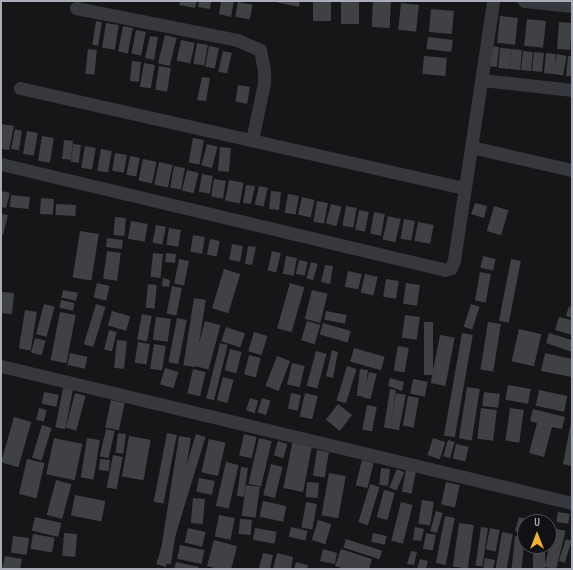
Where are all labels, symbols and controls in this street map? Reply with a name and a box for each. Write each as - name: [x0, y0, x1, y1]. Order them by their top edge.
- north arrow: [517, 514, 557, 554]
- text: U: [534, 516, 540, 529]

